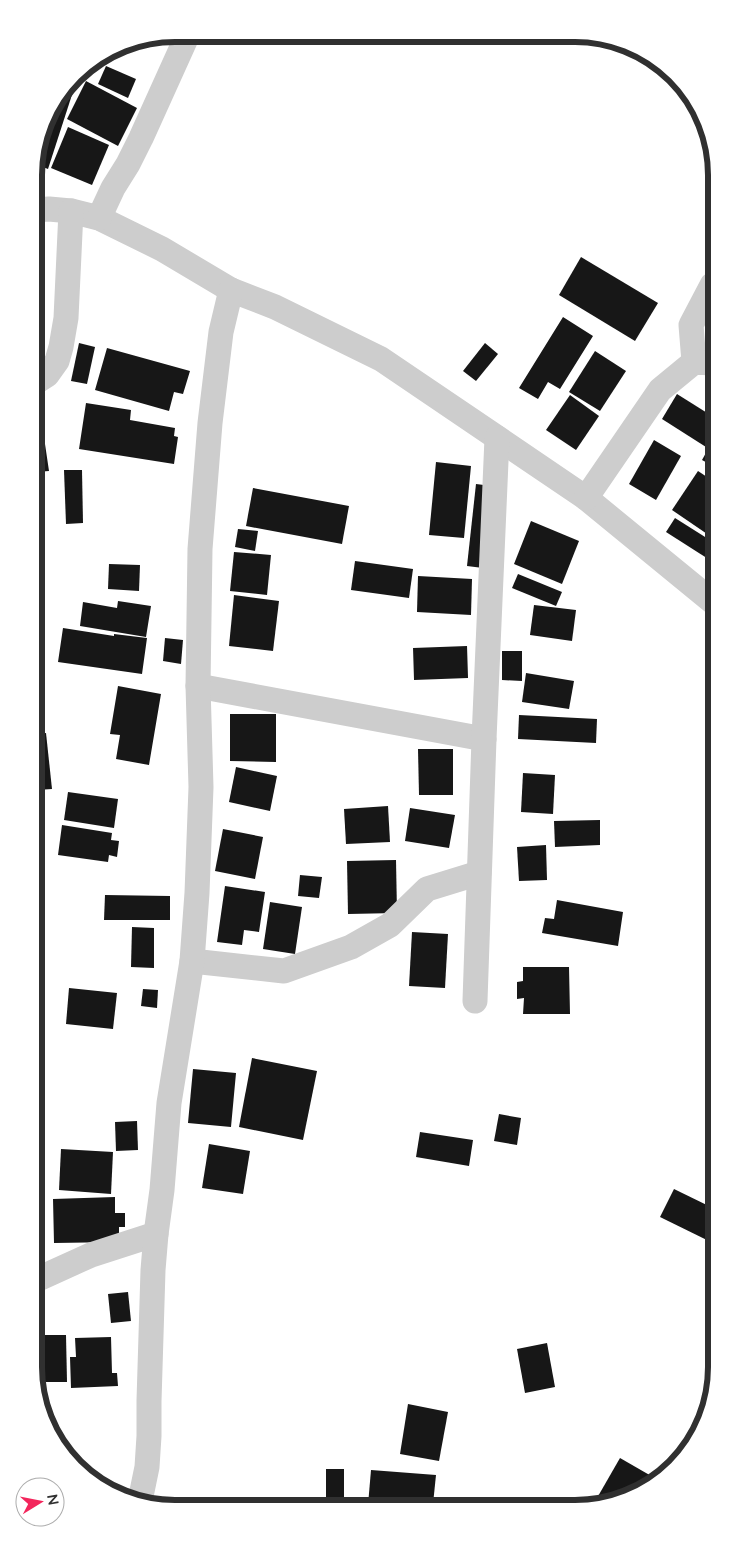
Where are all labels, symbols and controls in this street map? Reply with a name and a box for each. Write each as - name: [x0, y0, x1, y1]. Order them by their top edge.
- north arrow: [15, 1477, 65, 1527]
- text: N: [44, 1493, 63, 1506]

